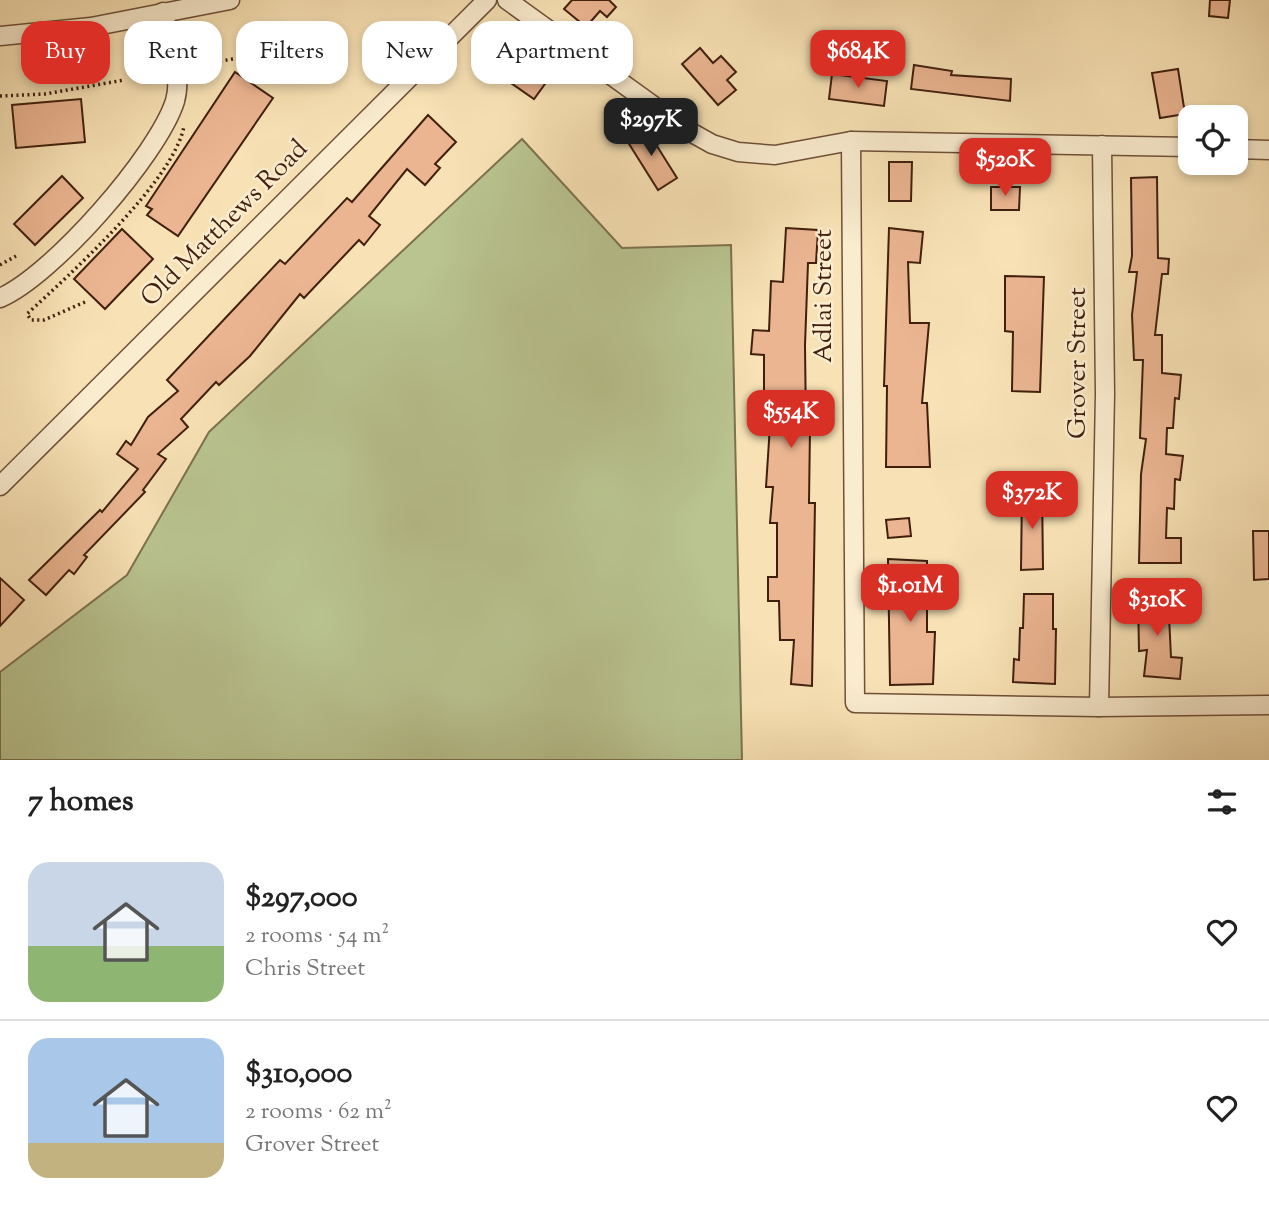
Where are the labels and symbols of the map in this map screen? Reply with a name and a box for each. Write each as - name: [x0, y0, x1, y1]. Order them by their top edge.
- pin: $684K: [809, 31, 907, 90]
- pin: $297K: [602, 99, 700, 158]
- street label: Old Matthews Road: [133, 132, 317, 316]
- pin: $520K: [956, 138, 1054, 198]
- street label: Adlai Street: [806, 229, 843, 363]
- street label: Grover Street: [1060, 287, 1097, 439]
- pin: $554K: [742, 391, 840, 450]
- pin: $372K: [983, 472, 1081, 531]
- pin: $1.01M: [853, 564, 967, 624]
- pin: $310K: [1108, 578, 1206, 638]

